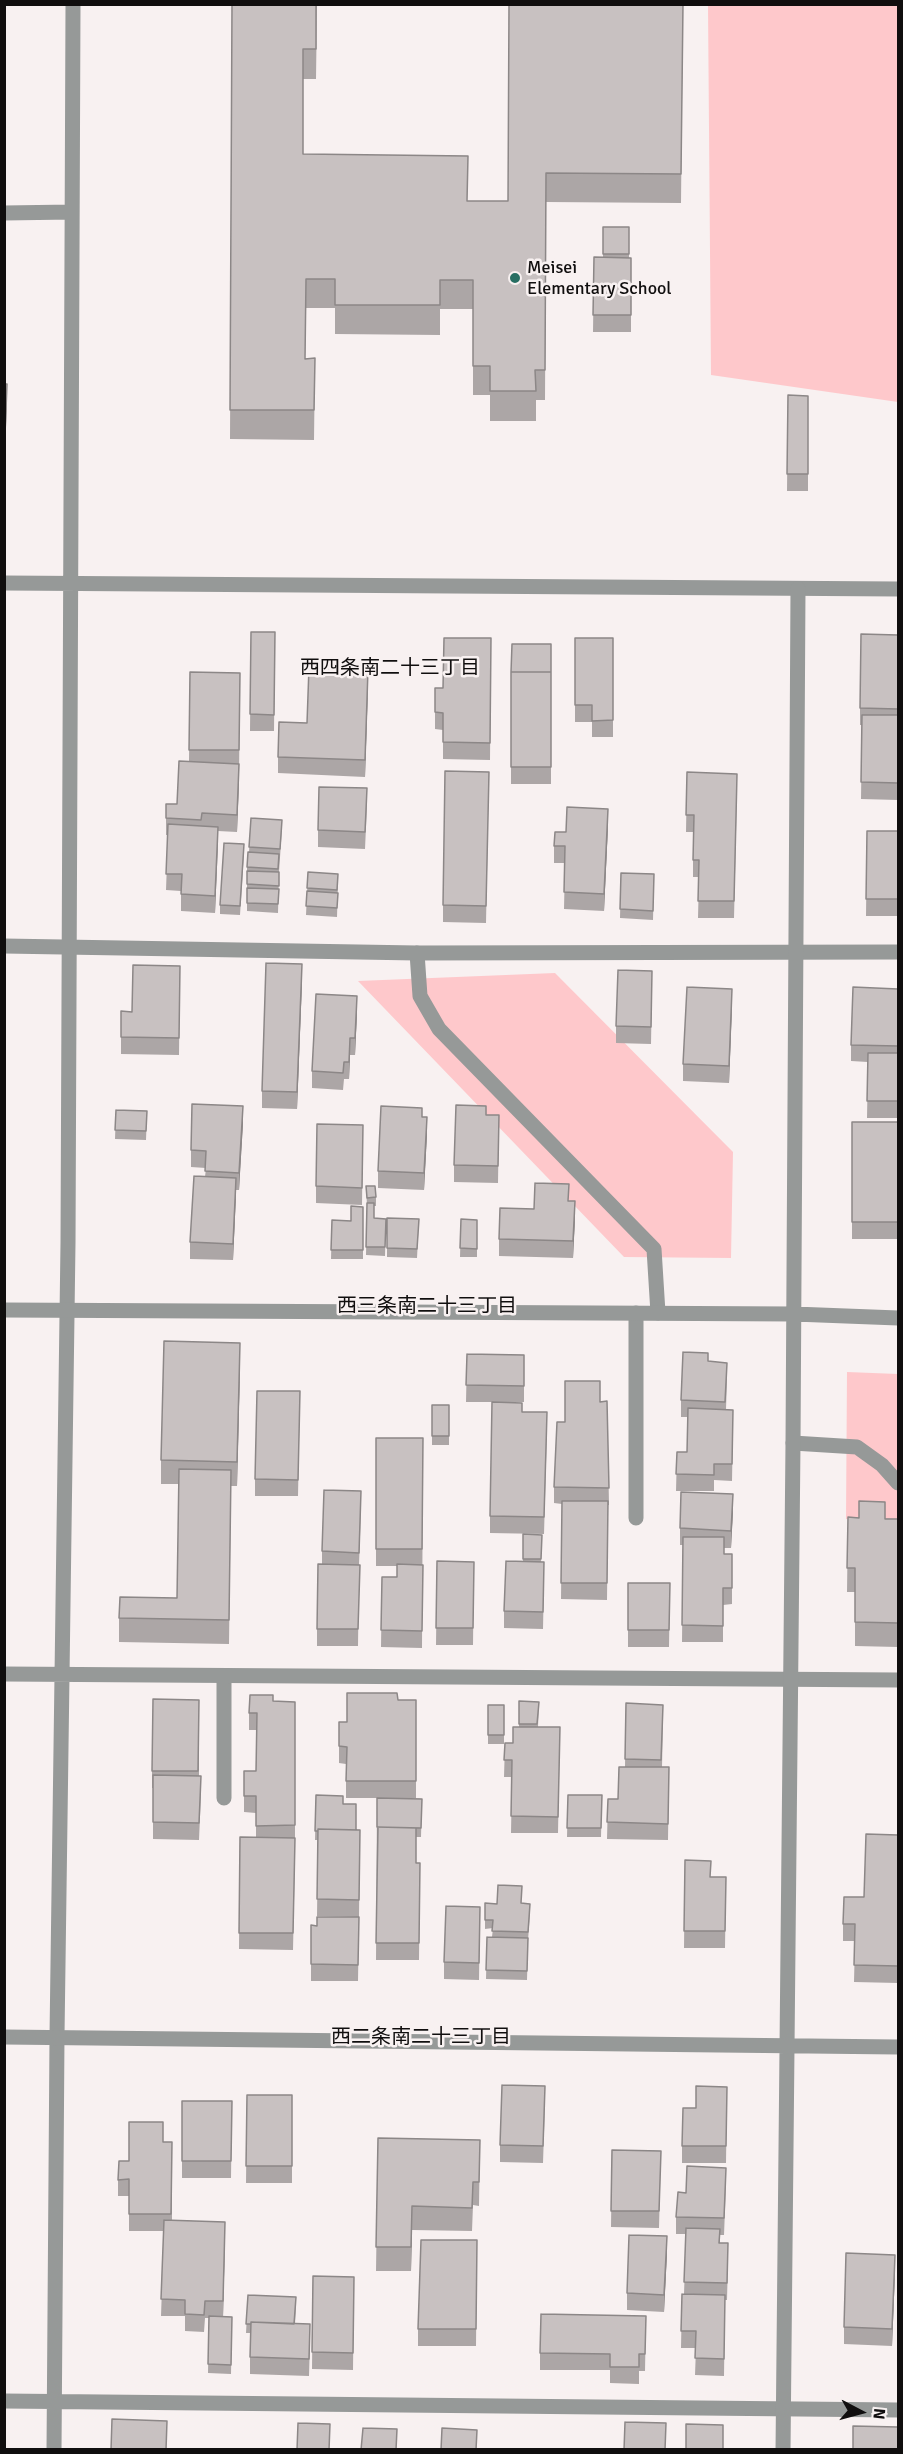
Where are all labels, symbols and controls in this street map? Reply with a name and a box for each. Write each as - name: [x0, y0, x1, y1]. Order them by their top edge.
- place label: Meisei Elementary School: [527, 257, 672, 300]
- marker: Meisei Elementary School: [508, 271, 522, 285]
- district label: 西四条南二十三丁目: [300, 657, 480, 681]
- district label: 西三条南二十三丁目: [337, 1295, 517, 1319]
- district label: 西二条南二十三丁目: [331, 2026, 511, 2050]
- north arrow: [831, 2382, 891, 2442]
- text: N: [868, 2407, 889, 2420]

